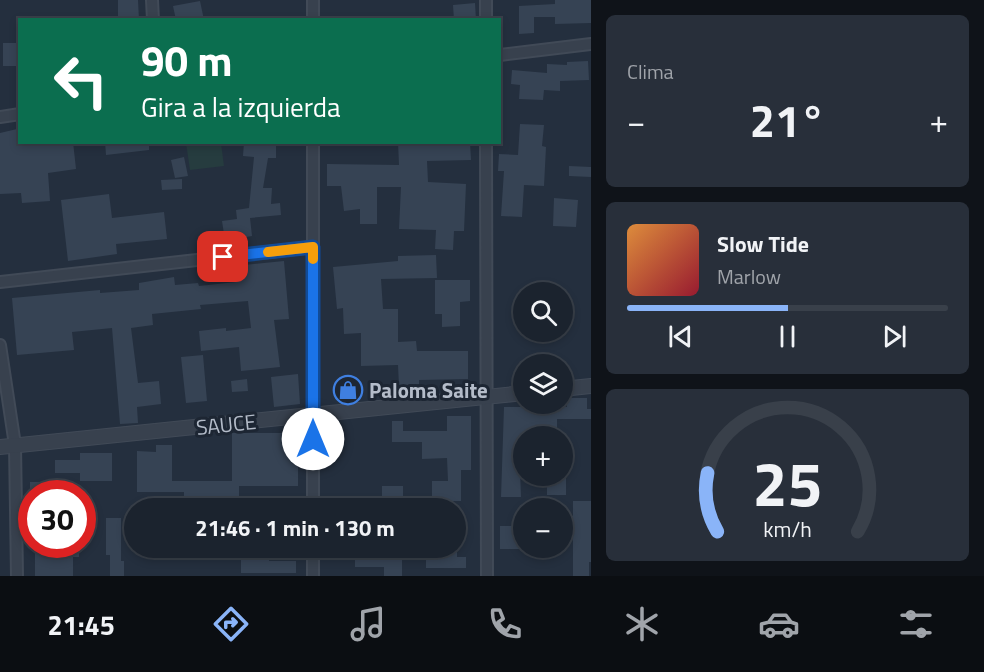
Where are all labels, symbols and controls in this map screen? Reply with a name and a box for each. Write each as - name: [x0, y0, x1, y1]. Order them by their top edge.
- text: 90 m: [141, 28, 233, 92]
- icon: left: [42, 42, 120, 120]
- text: Clima: [627, 56, 674, 87]
- text: Gira a la izquierda: [141, 86, 341, 127]
- text: 21°: [750, 86, 825, 154]
- text: −: [627, 96, 645, 146]
- text: +: [930, 96, 948, 146]
- text: Slow Tide: [717, 227, 809, 261]
- pin: [197, 231, 248, 282]
- icon: arrive: [206, 240, 239, 273]
- text: Marlow: [717, 261, 781, 292]
- map controls: [513, 282, 573, 558]
- button: search: [513, 282, 573, 342]
- icon: previous: [664, 320, 697, 353]
- icon: pause: [771, 320, 804, 353]
- icon: next: [878, 320, 911, 353]
- button: layers: [513, 354, 573, 414]
- shop icon: Paloma Saite: [332, 374, 364, 406]
- place label: Paloma Saite: [369, 374, 488, 406]
- street label: SAUCE: [194, 405, 258, 443]
- position arrow: [281, 407, 345, 471]
- button: +: [513, 426, 573, 486]
- text: 25: [753, 435, 822, 530]
- speed limit sign: 30: [18, 480, 96, 558]
- button: −: [513, 498, 573, 558]
- text: 21:46 · 1 min · 130 m: [195, 511, 395, 545]
- text: km/h: [763, 513, 812, 545]
- icon: directions: [210, 603, 252, 645]
- icon: music: [347, 603, 389, 645]
- icon: phone: [484, 603, 526, 645]
- icon: climate: [621, 603, 663, 645]
- icon: car: [758, 603, 800, 645]
- icon: filters: [895, 603, 937, 645]
- text: 21:45: [47, 604, 115, 645]

